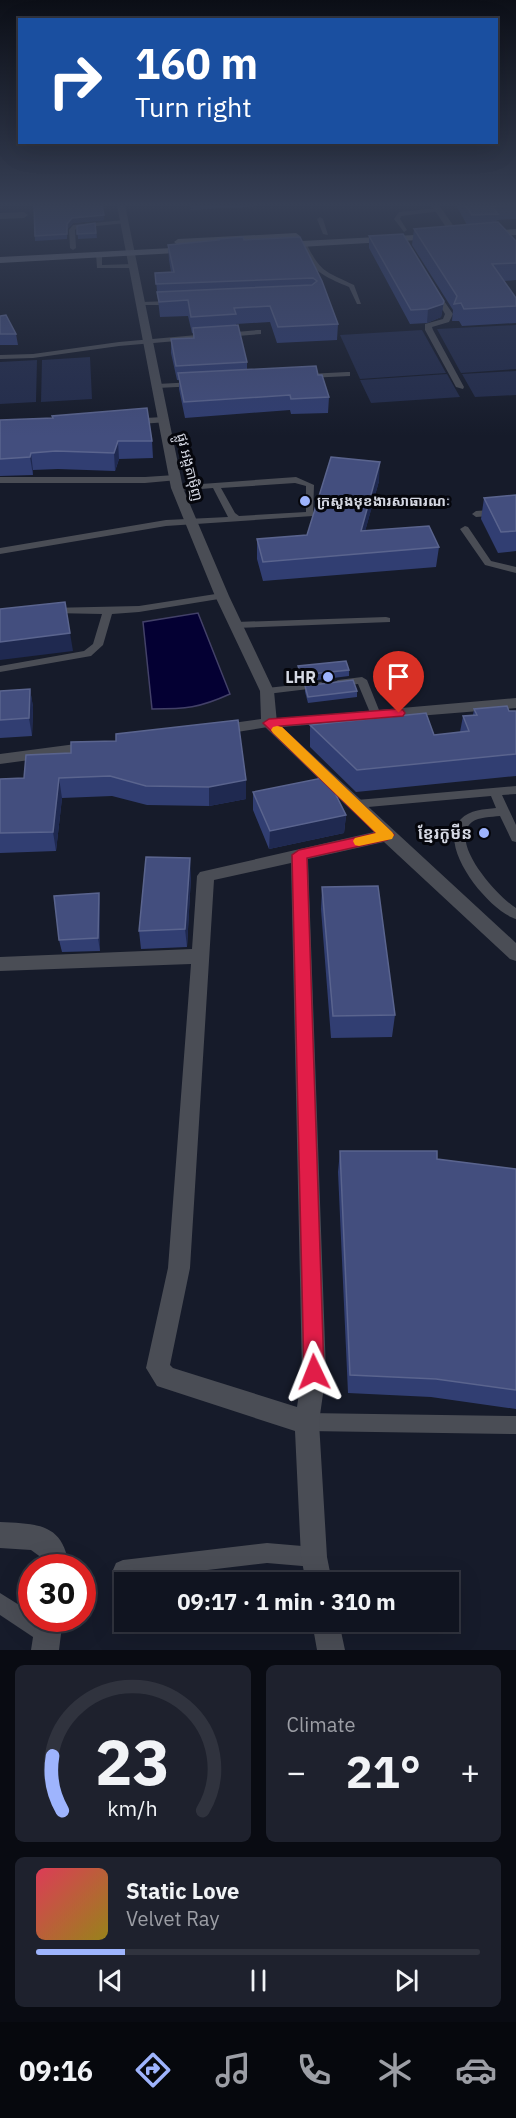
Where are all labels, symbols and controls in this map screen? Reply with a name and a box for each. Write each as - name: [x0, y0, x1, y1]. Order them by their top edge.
- text: 160 m: [135, 36, 258, 91]
- icon: right: [36, 42, 114, 120]
- text: Turn right: [135, 89, 252, 124]
- street label: ផ្លូវ អង្តតាម៉ិញ: [170, 431, 207, 504]
- place label: ក្រសួងមុខងារសាធារណៈ: [317, 492, 450, 510]
- marker: ក្រសួងមុខងារសាធារណៈ: [298, 494, 312, 508]
- pin: [373, 651, 424, 713]
- icon: arrive: [382, 660, 415, 693]
- place label: LHR: [285, 667, 316, 687]
- marker: LHR: [321, 670, 335, 684]
- place label: ខ្មែរកូមីន: [418, 823, 472, 844]
- marker: ខ្មែរកូមីន: [477, 826, 491, 840]
- position arrow: [282, 1340, 346, 1404]
- speed limit sign: 30: [18, 1554, 96, 1632]
- text: 09:17 · 1 min · 310 m: [177, 1587, 396, 1616]
- text: Climate: [287, 1711, 355, 1738]
- text: 23: [95, 1721, 170, 1802]
- text: 21°: [346, 1742, 421, 1800]
- text: −: [287, 1750, 306, 1793]
- text: +: [460, 1750, 480, 1793]
- text: km/h: [108, 1794, 158, 1822]
- text: Static Love: [126, 1876, 239, 1905]
- text: Velvet Ray: [126, 1905, 219, 1932]
- icon: previous: [94, 1964, 127, 1997]
- icon: pause: [242, 1964, 275, 1997]
- icon: next: [390, 1964, 423, 1997]
- icon: directions: [132, 2049, 174, 2091]
- icon: music: [212, 2049, 254, 2091]
- icon: phone: [293, 2049, 335, 2091]
- icon: climate: [374, 2049, 416, 2091]
- icon: car: [455, 2049, 497, 2091]
- text: 09:16: [19, 2053, 93, 2088]

